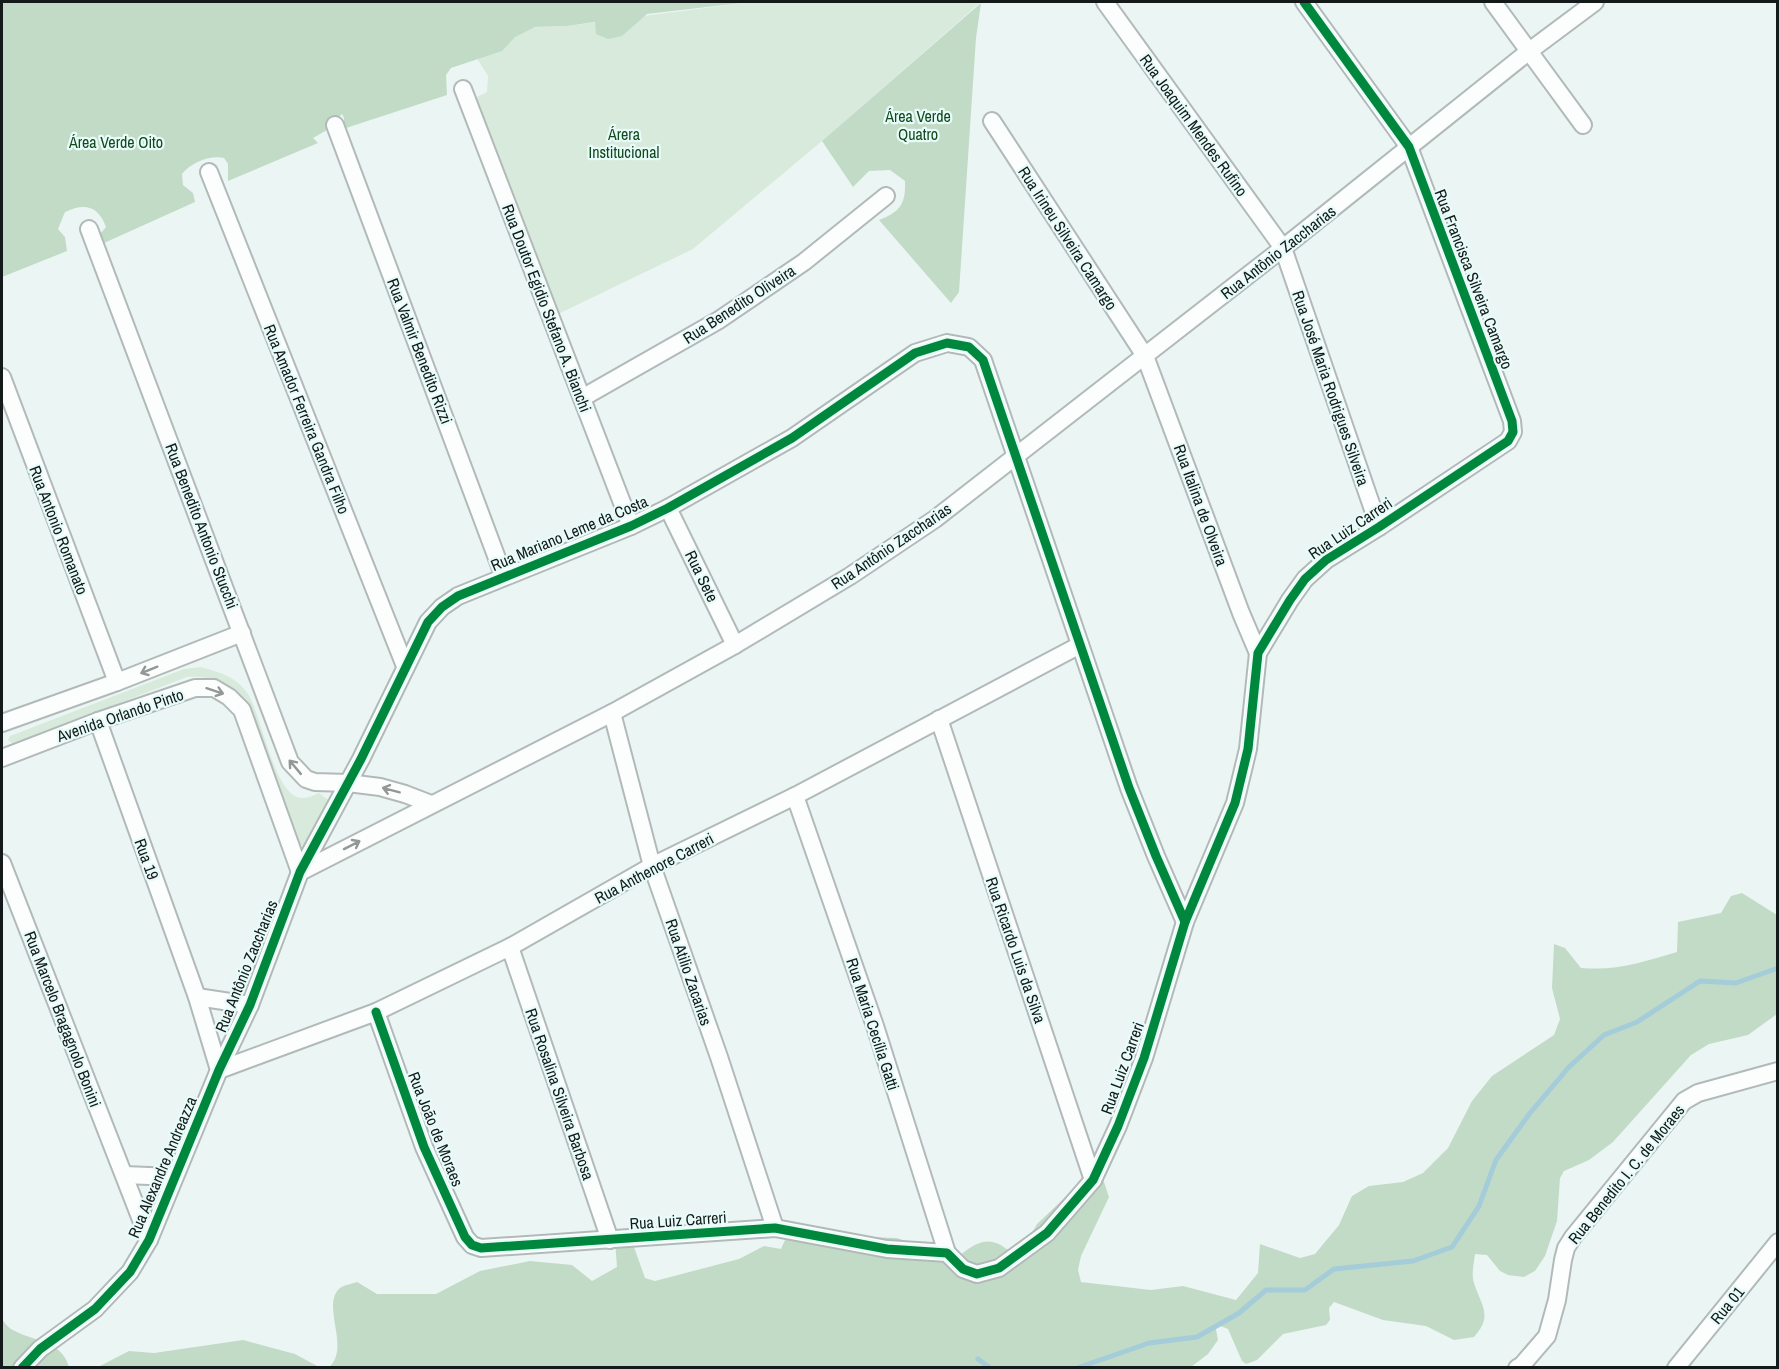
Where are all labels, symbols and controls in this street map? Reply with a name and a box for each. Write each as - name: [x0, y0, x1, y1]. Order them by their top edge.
- street label: Rua Joaquim Mendes Rufino: [1135, 49, 1253, 201]
- park label: Área Verde Quatro: [884, 105, 951, 145]
- park label: Árera Institucional: [589, 123, 659, 163]
- park label: Área Verde Oito: [68, 131, 163, 153]
- street label: Rua Irineu Silveira Camargo: [1013, 162, 1123, 314]
- street label: Rua Francisca Silveira Camargo: [1429, 186, 1519, 372]
- street label: Rua Antônio Zaccharias: [1216, 200, 1340, 304]
- street label: Rua Doutor Egidio Stefano A. Bianchi: [497, 201, 597, 415]
- street label: Rua Benedito Oliveira: [679, 259, 800, 349]
- street label: Rua Valmir Benedito Rizzi: [382, 275, 458, 427]
- street label: Rua José Maria Rodrigues Silveira: [1287, 288, 1375, 489]
- street label: Rua Amador Ferreira Gandra Filho: [259, 321, 355, 517]
- street label: Rua Benedito Antonio Stucchi: [160, 440, 244, 612]
- street label: Rua Italina de Olveira: [1169, 441, 1233, 569]
- street label: Rua Antonio Romanato: [24, 462, 94, 598]
- street label: Rua Mariano Leme da Costa: [487, 490, 651, 576]
- street label: Rua Luiz Carreri: [1304, 492, 1396, 564]
- street label: Rua Antônio Zaccharias: [826, 498, 956, 594]
- street label: Rua Sete: [680, 547, 724, 605]
- one-way arrow: [140, 665, 159, 676]
- street label: Avenida Orlando Pinto: [53, 683, 186, 747]
- one-way arrow: [205, 686, 224, 697]
- one-way arrow: [289, 759, 302, 775]
- one-way arrow: [382, 783, 401, 795]
- street label: Rua Anthenore Carreri: [591, 827, 717, 909]
- street label: Rua 19: [129, 835, 165, 883]
- one-way arrow: [342, 839, 360, 850]
- street label: Rua Ricardo Luis da Silva: [981, 874, 1052, 1027]
- street label: Rua Antônio Zaccharias: [209, 897, 283, 1035]
- street label: Rua Atilio Zacarias: [660, 916, 718, 1028]
- street label: Rua Marcelo Bragagnolo Bonini: [19, 928, 107, 1110]
- street label: Rua Maria Cecília Gatti: [841, 955, 905, 1093]
- street label: Rua Rosalina Silveira Barbosa: [520, 1005, 600, 1183]
- street label: Rua Luiz Carreri: [1095, 1019, 1149, 1117]
- street label: Rua João de Moraes: [403, 1068, 469, 1190]
- street label: Rua Alexandre Andreazza: [122, 1092, 202, 1241]
- street label: Rua Benedito I. C. de Moraes: [1563, 1100, 1689, 1248]
- street label: Rua Luiz Carreri: [629, 1206, 727, 1234]
- street label: Rua 01: [1705, 1281, 1749, 1328]

